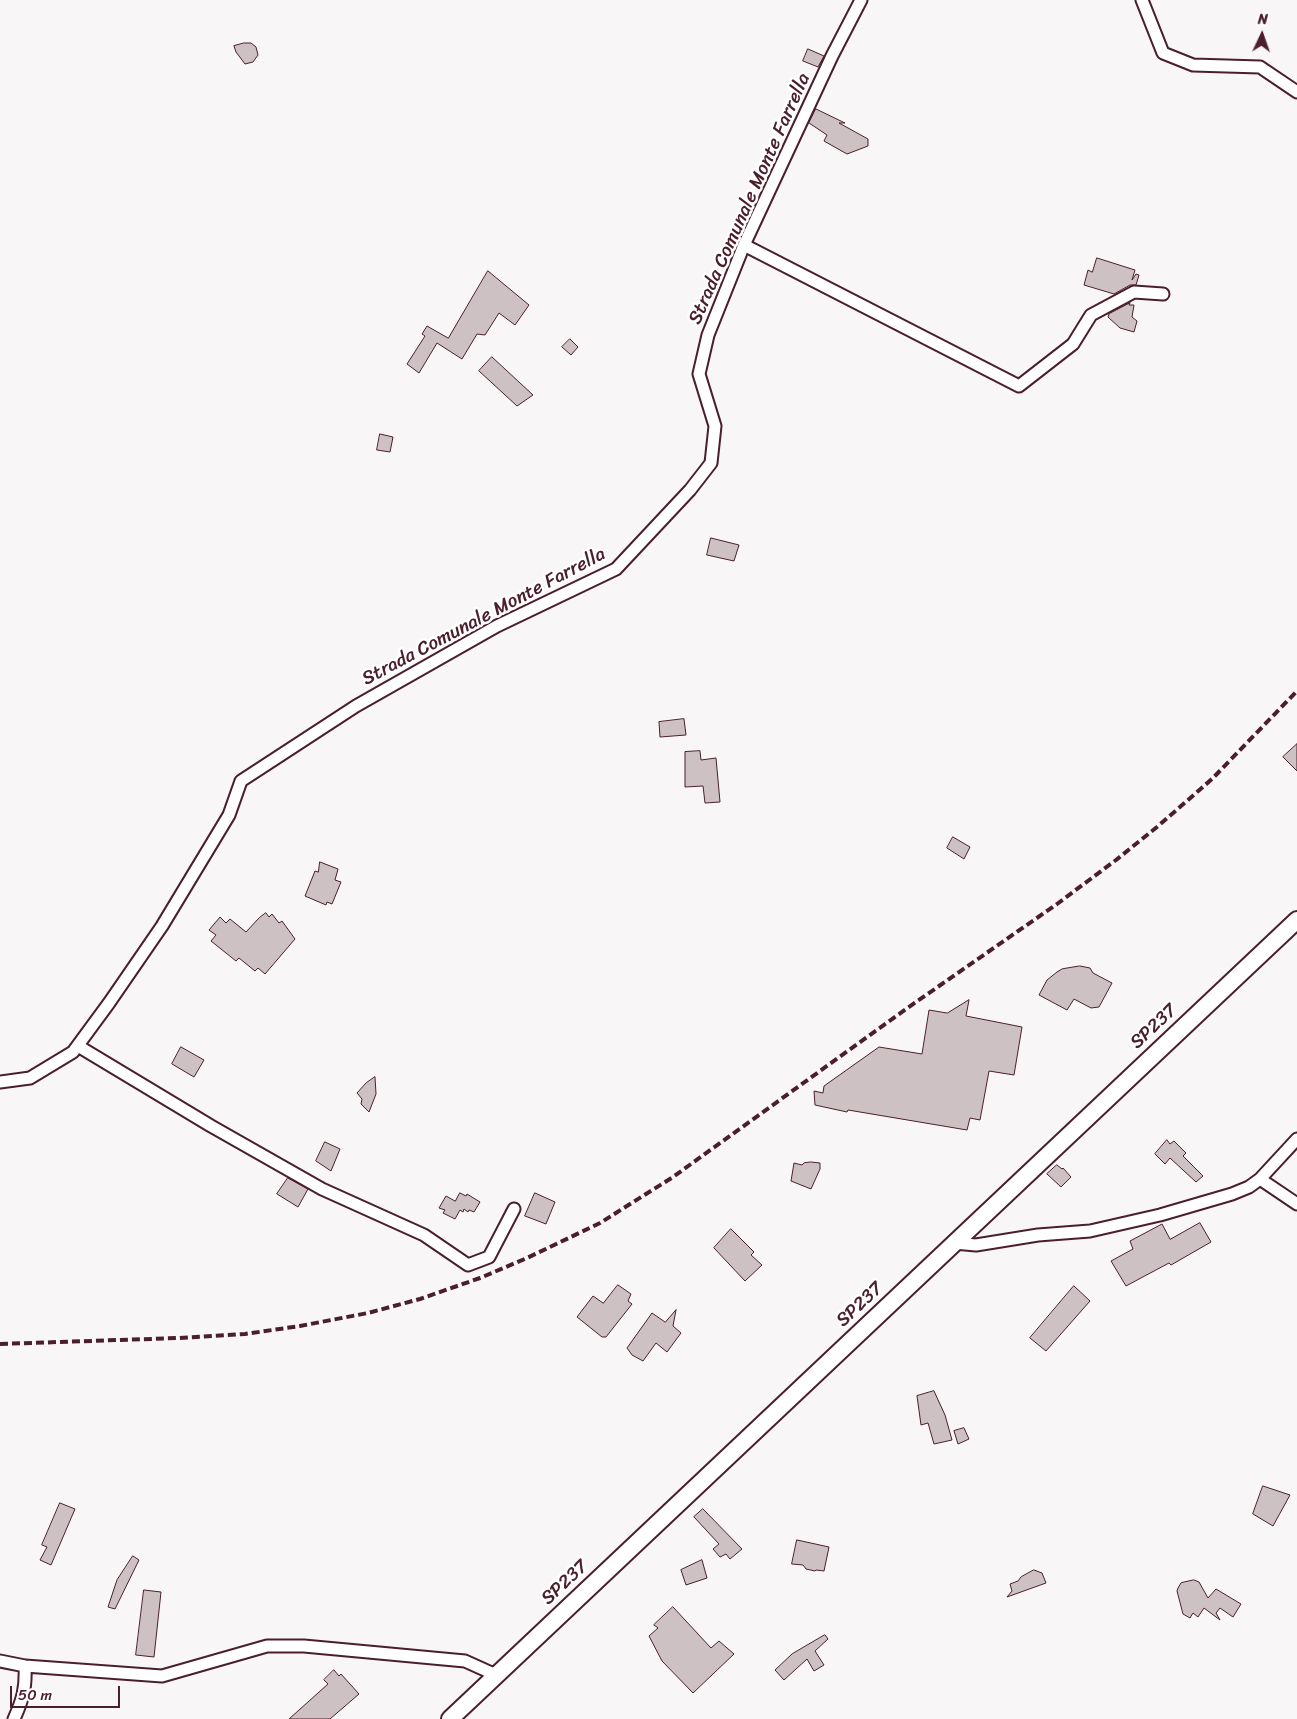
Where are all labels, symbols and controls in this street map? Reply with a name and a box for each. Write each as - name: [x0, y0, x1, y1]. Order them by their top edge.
- text: N: [1257, 7, 1268, 32]
- north arrow: [1237, 10, 1287, 60]
- street label: Strada Comunale Monte Farrella: [684, 70, 816, 328]
- street label: Strada Comunale Monte Farrella: [358, 543, 610, 691]
- street label: SP237: [1126, 1000, 1182, 1054]
- street label: SP237: [832, 1278, 888, 1332]
- street label: SP237: [537, 1556, 593, 1610]
- scale bar: [12, 1676, 122, 1708]
- text: 50 m: [18, 1682, 52, 1708]

